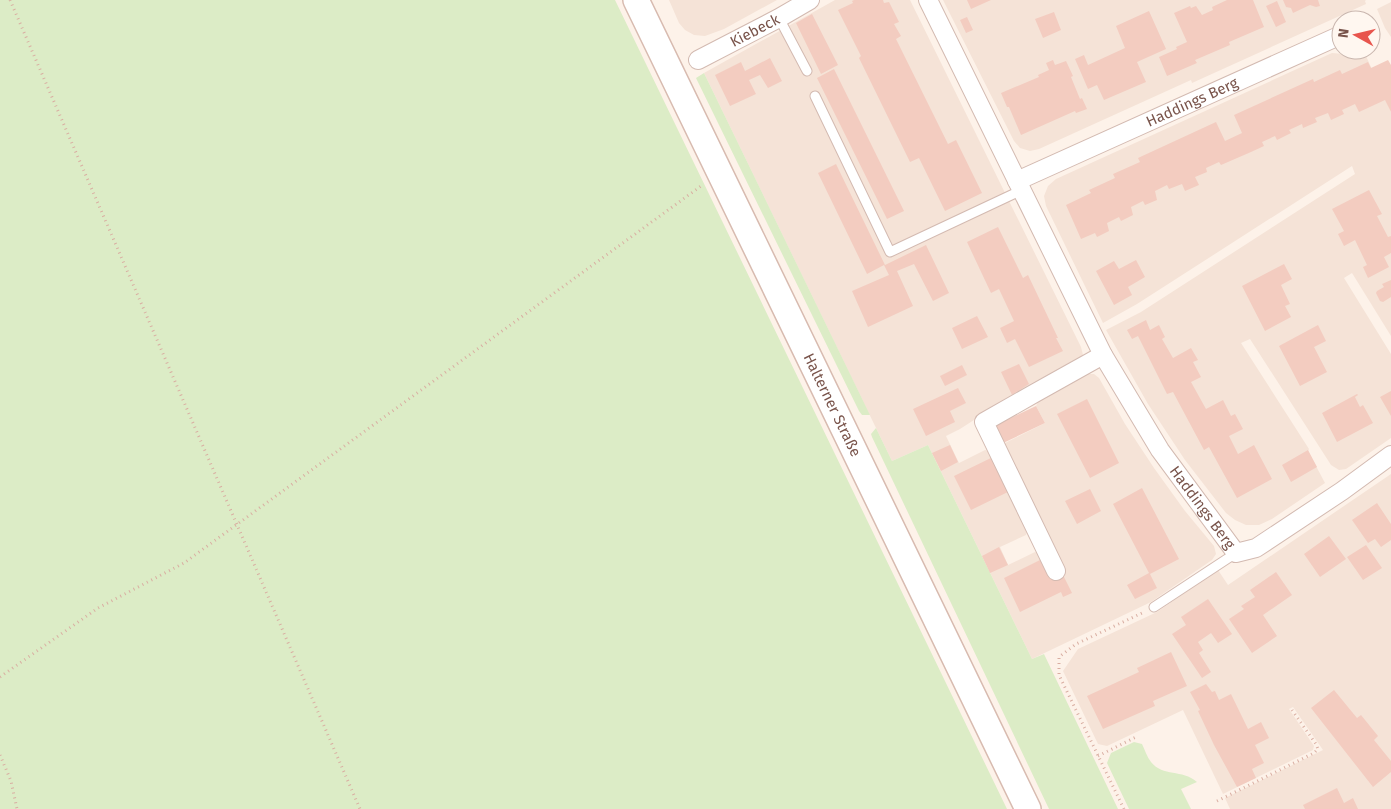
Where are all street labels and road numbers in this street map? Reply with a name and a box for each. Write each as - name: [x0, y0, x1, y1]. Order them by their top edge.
- street label: Kiebeck: [727, 10, 783, 51]
- street label: Haddings Berg: [1143, 74, 1241, 131]
- street label: Halterner Straße: [800, 350, 865, 460]
- street label: Haddings Berg: [1166, 462, 1239, 553]

